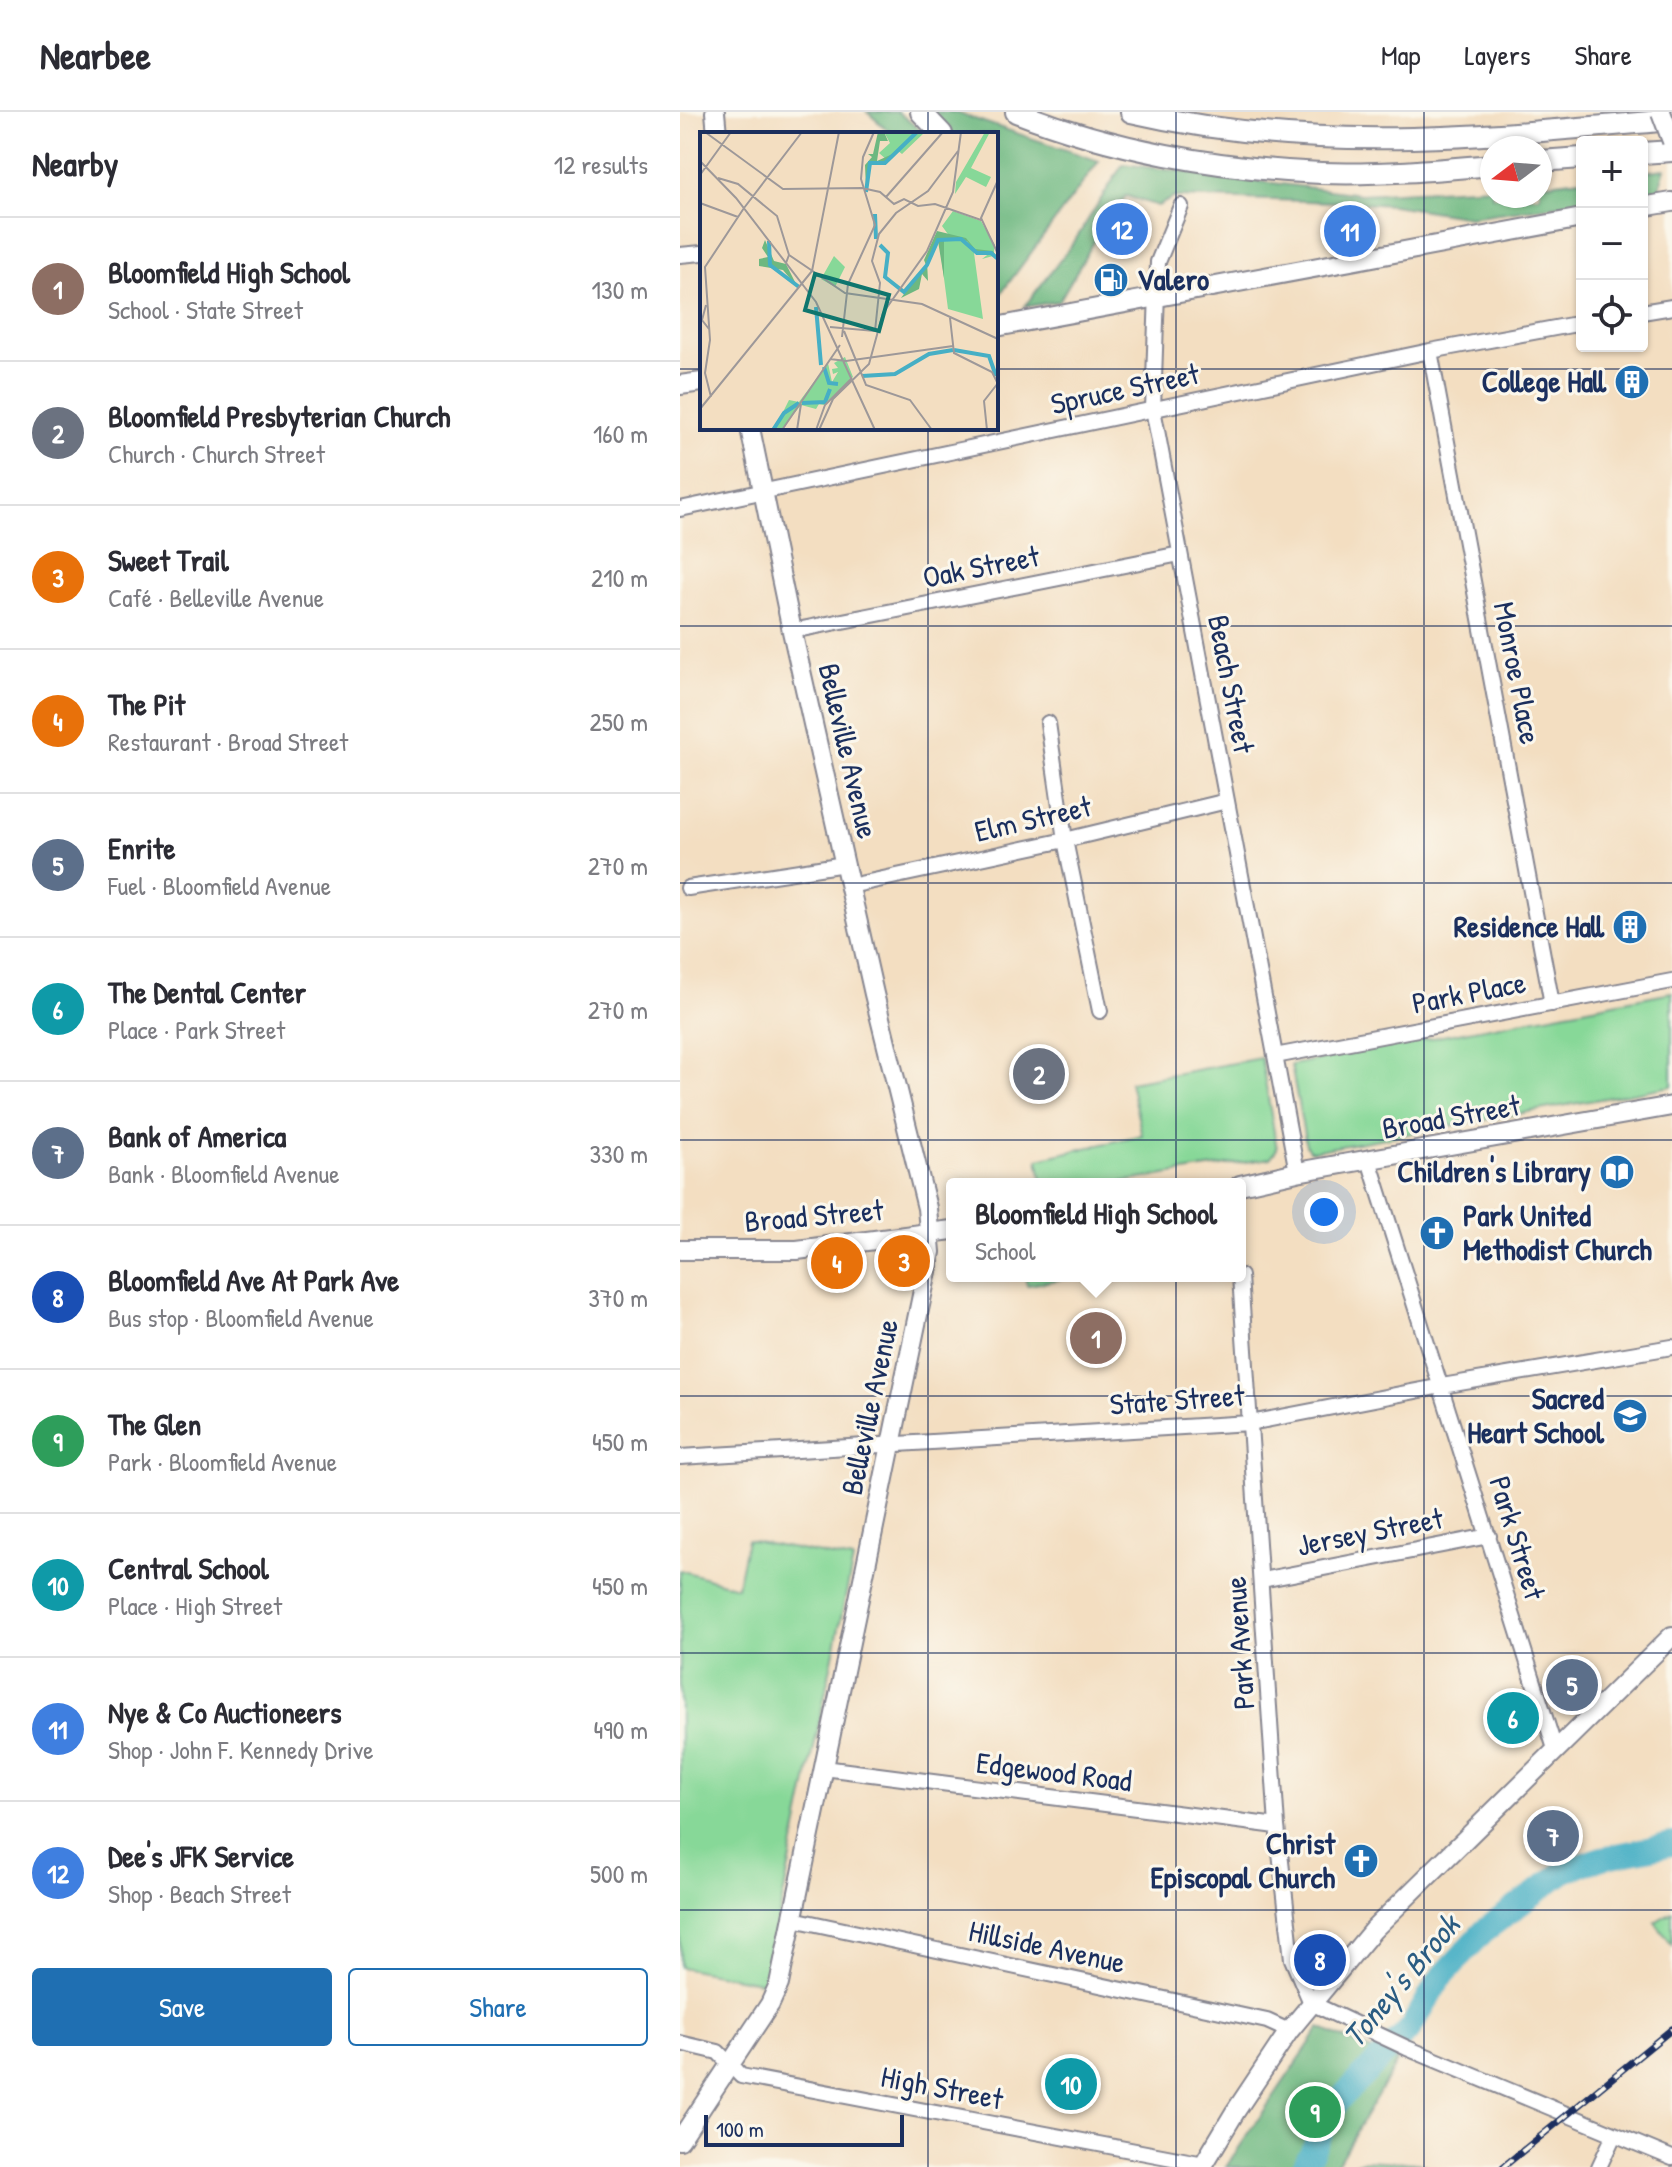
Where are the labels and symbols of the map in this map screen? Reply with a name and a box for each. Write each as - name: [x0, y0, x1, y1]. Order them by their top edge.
- inset map: [700, 132, 998, 430]
- north arrow: [1480, 136, 1552, 208]
- pin: 12: [1096, 199, 1148, 259]
- pin: 11: [1324, 201, 1376, 261]
- place label: Valero: [1137, 259, 1209, 299]
- fuel station icon: Valero: [1092, 261, 1130, 299]
- street label: Spruce Street: [1047, 353, 1203, 423]
- place label: College Hall: [1482, 361, 1607, 402]
- building icon: College Hall: [1613, 363, 1651, 401]
- street label: Oak Street: [919, 535, 1043, 597]
- street label: Monroe Place: [1485, 598, 1551, 747]
- street label: Beach Street: [1199, 611, 1265, 757]
- street label: Belleville Avenue: [809, 659, 889, 842]
- street label: Elm Street: [971, 785, 1096, 851]
- place label: Residence Hall: [1454, 906, 1605, 946]
- building icon: Residence Hall: [1611, 908, 1649, 946]
- street label: Park Place: [1409, 961, 1529, 1023]
- pin: 2: [1013, 1044, 1065, 1104]
- street label: Broad Street: [1379, 1084, 1523, 1148]
- place label: Children's Library: [1397, 1151, 1591, 1192]
- library icon: Children's Library: [1598, 1153, 1636, 1191]
- street label: Broad Street: [743, 1189, 886, 1241]
- your location: [1304, 1192, 1344, 1232]
- place label: Park United Methodist Church: [1463, 1195, 1652, 1269]
- church icon: Park United Methodist Church: [1418, 1214, 1456, 1252]
- pin: 3: [878, 1231, 930, 1291]
- pin: 4: [811, 1233, 863, 1293]
- pin: 1: [1070, 1308, 1122, 1368]
- street label: Belleville Avenue: [831, 1315, 907, 1498]
- street label: State Street: [1108, 1374, 1246, 1424]
- place label: Sacred Heart School: [1467, 1378, 1605, 1452]
- school or university icon: Sacred Heart School: [1611, 1397, 1649, 1435]
- street label: Park Street: [1480, 1471, 1556, 1605]
- street label: Jersey Street: [1294, 1497, 1447, 1565]
- street label: Park Avenue: [1214, 1575, 1264, 1711]
- pin: 5: [1546, 1655, 1598, 1715]
- pin: 6: [1487, 1688, 1539, 1748]
- street label: Edgewood Road: [974, 1742, 1134, 1800]
- pin: 7: [1527, 1806, 1579, 1866]
- place label: Christ Episcopal Church: [1151, 1823, 1337, 1898]
- church icon: Christ Episcopal Church: [1342, 1842, 1380, 1880]
- water label: Toney's Brook: [1332, 1903, 1471, 2056]
- street label: Hillside Avenue: [965, 1910, 1129, 1982]
- pin: 8: [1294, 1930, 1346, 1990]
- pin: 10: [1045, 2054, 1097, 2114]
- street label: High Street: [878, 2056, 1007, 2119]
- pin: 9: [1289, 2082, 1341, 2142]
- scale bar: [704, 2111, 904, 2147]

